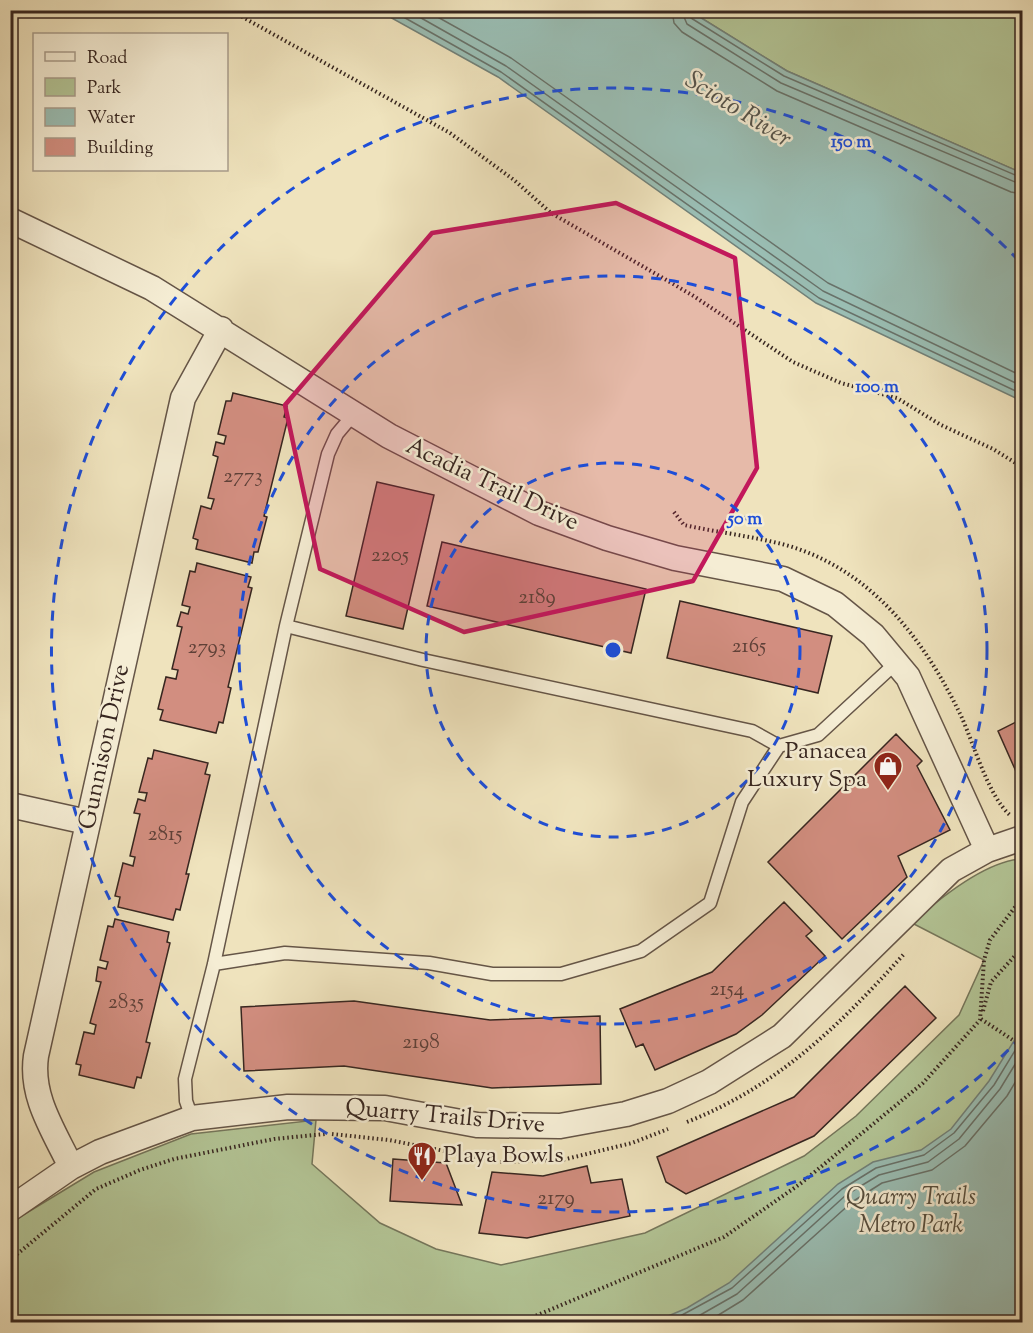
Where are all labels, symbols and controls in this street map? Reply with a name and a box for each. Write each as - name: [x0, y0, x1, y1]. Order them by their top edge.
- legend: [33, 33, 228, 171]
- text: Road: [87, 46, 127, 72]
- water label: Scioto River: [677, 63, 799, 157]
- text: Park: [87, 76, 122, 102]
- text: Water: [87, 106, 136, 132]
- text: 150 m: [831, 130, 871, 156]
- text: Building: [87, 136, 153, 162]
- text: 100 m: [855, 375, 899, 401]
- street label: Acadia Trail Drive: [400, 430, 584, 540]
- house number: 2773: [223, 462, 263, 492]
- text: 50 m: [726, 507, 762, 533]
- house number: 2205: [371, 541, 409, 571]
- house number: 2189: [518, 583, 556, 613]
- house number: 2165: [732, 632, 766, 662]
- house number: 2793: [188, 633, 226, 663]
- centre of rings: [603, 640, 623, 660]
- street label: Gunnison Drive: [71, 661, 139, 833]
- place label: Panacea Luxury Spa: [747, 735, 867, 797]
- shop icon: Panacea Luxury Spa: [872, 750, 904, 792]
- house number: 2815: [148, 820, 182, 850]
- house number: 2154: [710, 975, 744, 1005]
- house number: 2835: [108, 988, 144, 1018]
- house number: 2198: [402, 1028, 440, 1058]
- street label: Quarry Trails Drive: [344, 1091, 546, 1143]
- place label: Playa Bowls: [443, 1139, 564, 1173]
- restaurant icon: Playa Bowls: [406, 1140, 438, 1182]
- park label: Quarry Trails Metro Park: [846, 1181, 976, 1243]
- house number: 2179: [537, 1184, 575, 1214]

